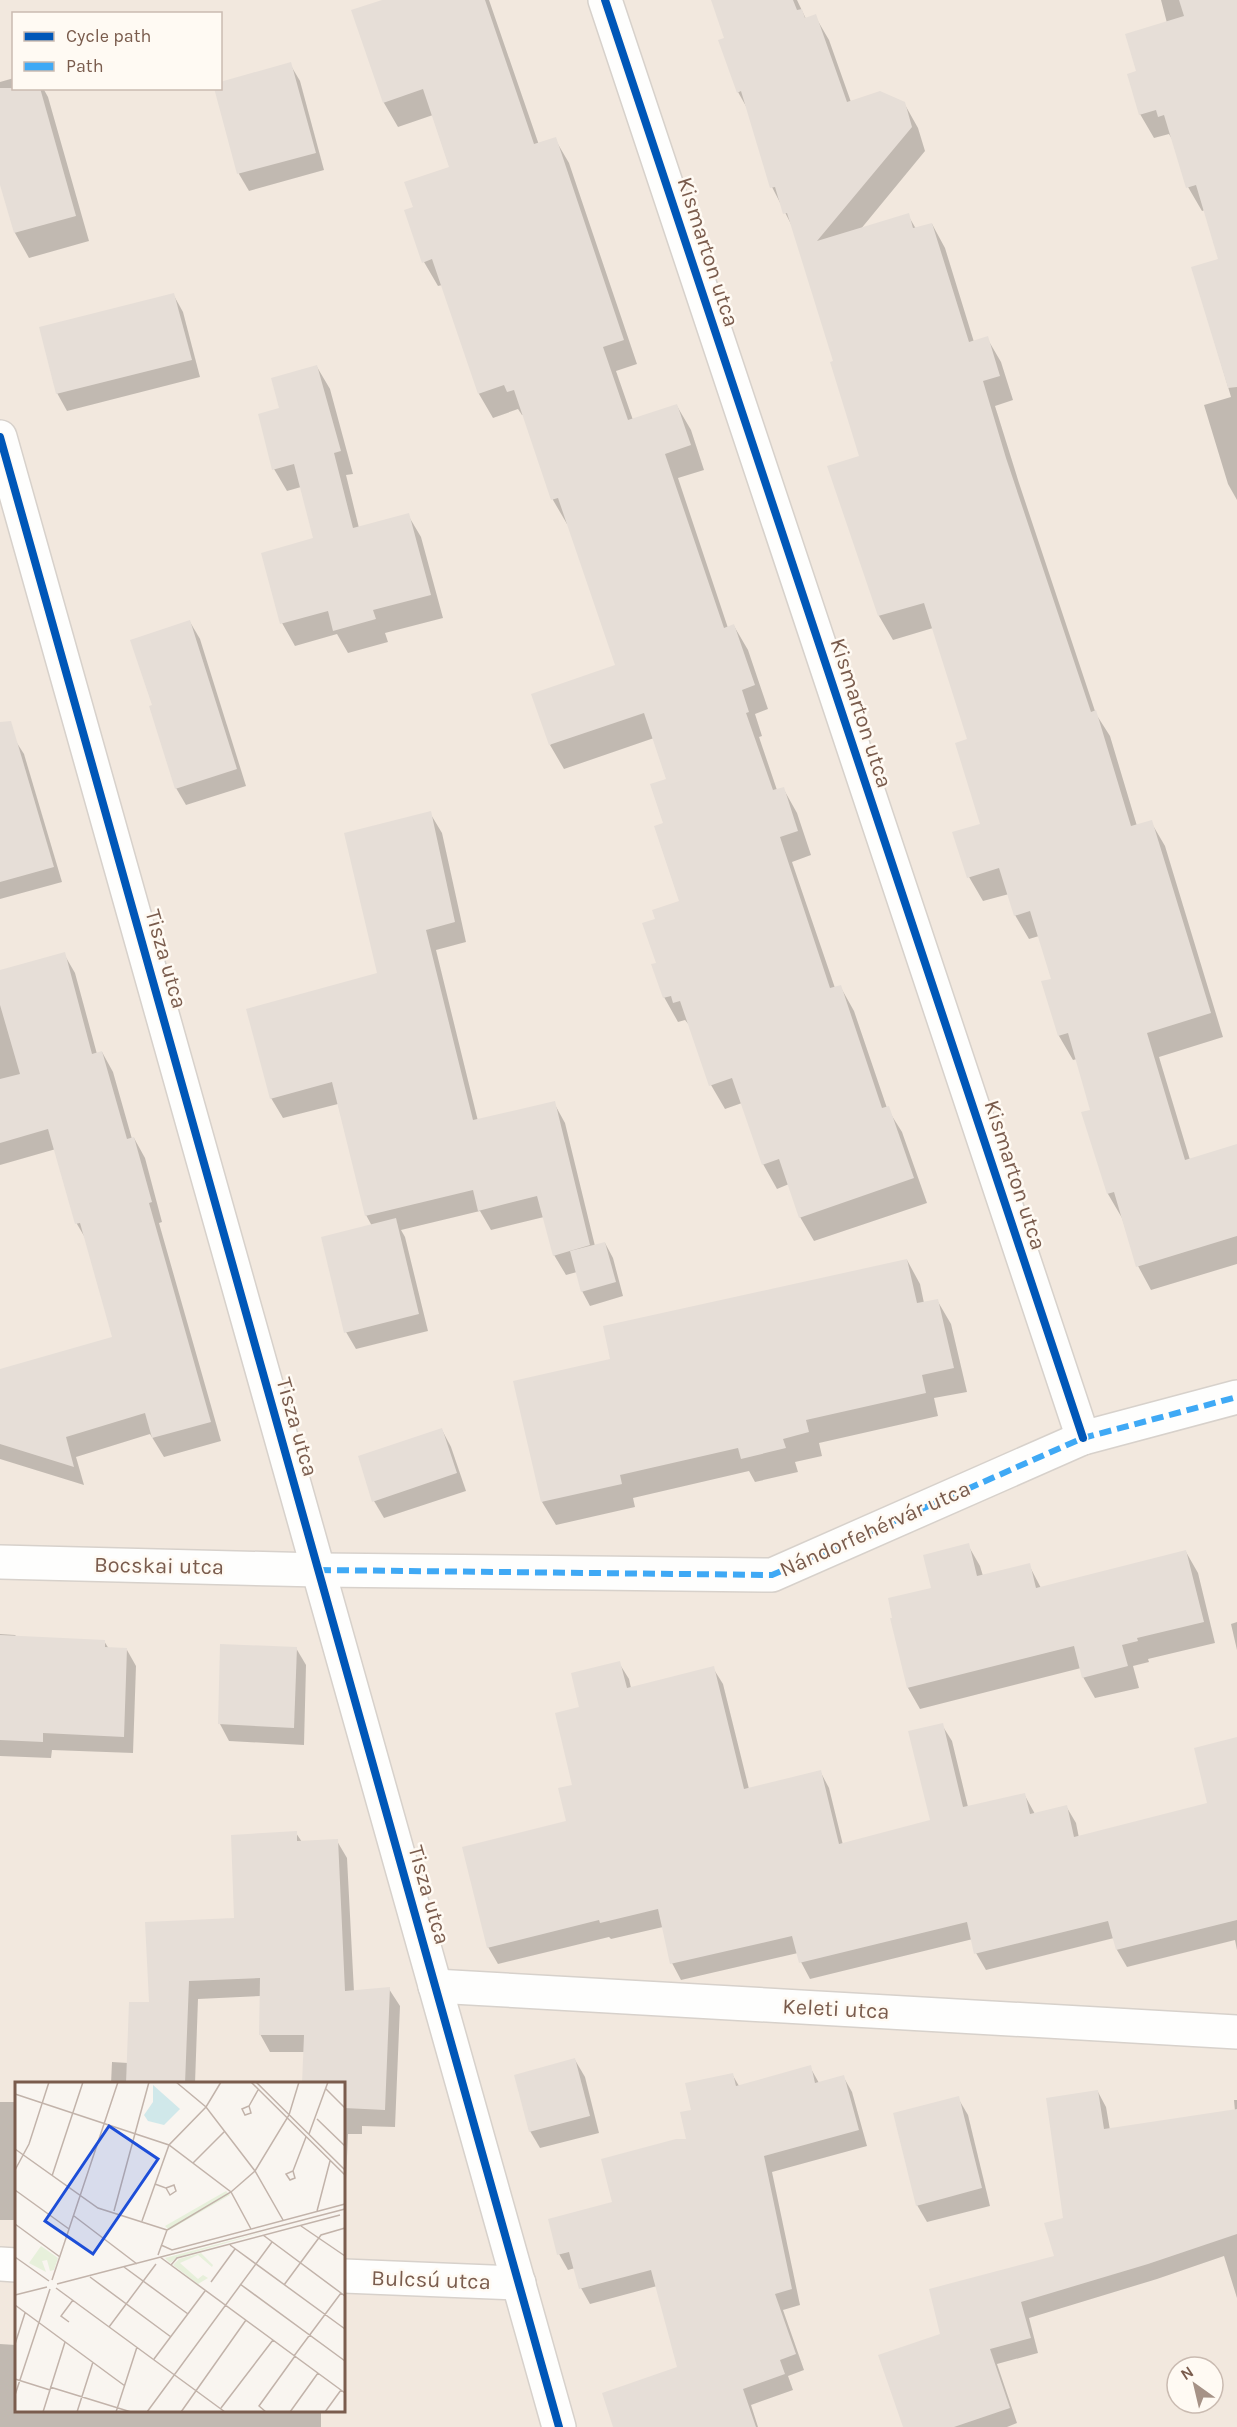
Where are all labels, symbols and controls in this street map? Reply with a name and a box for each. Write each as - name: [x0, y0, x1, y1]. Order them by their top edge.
- legend: [12, 12, 222, 90]
- text: Cycle path: [66, 25, 151, 47]
- text: Path: [66, 55, 104, 77]
- street label: Kismarton utca: [672, 174, 744, 330]
- street label: Kismarton utca: [825, 635, 897, 791]
- street label: Tisza utca: [139, 906, 193, 1012]
- street label: Kismarton utca: [979, 1097, 1051, 1253]
- street label: Tisza utca: [270, 1374, 324, 1480]
- street label: Nándorfehérvár utca: [776, 1475, 974, 1583]
- street label: Bocskai utca: [94, 1552, 224, 1580]
- street label: Tisza utca: [402, 1842, 456, 1948]
- street label: Keleti utca: [782, 1993, 890, 2025]
- inset map: [15, 2082, 345, 2412]
- street label: Bulcsú utca: [371, 2265, 491, 2295]
- north arrow: [1165, 2355, 1225, 2415]
- text: N: [1177, 2362, 1197, 2384]

